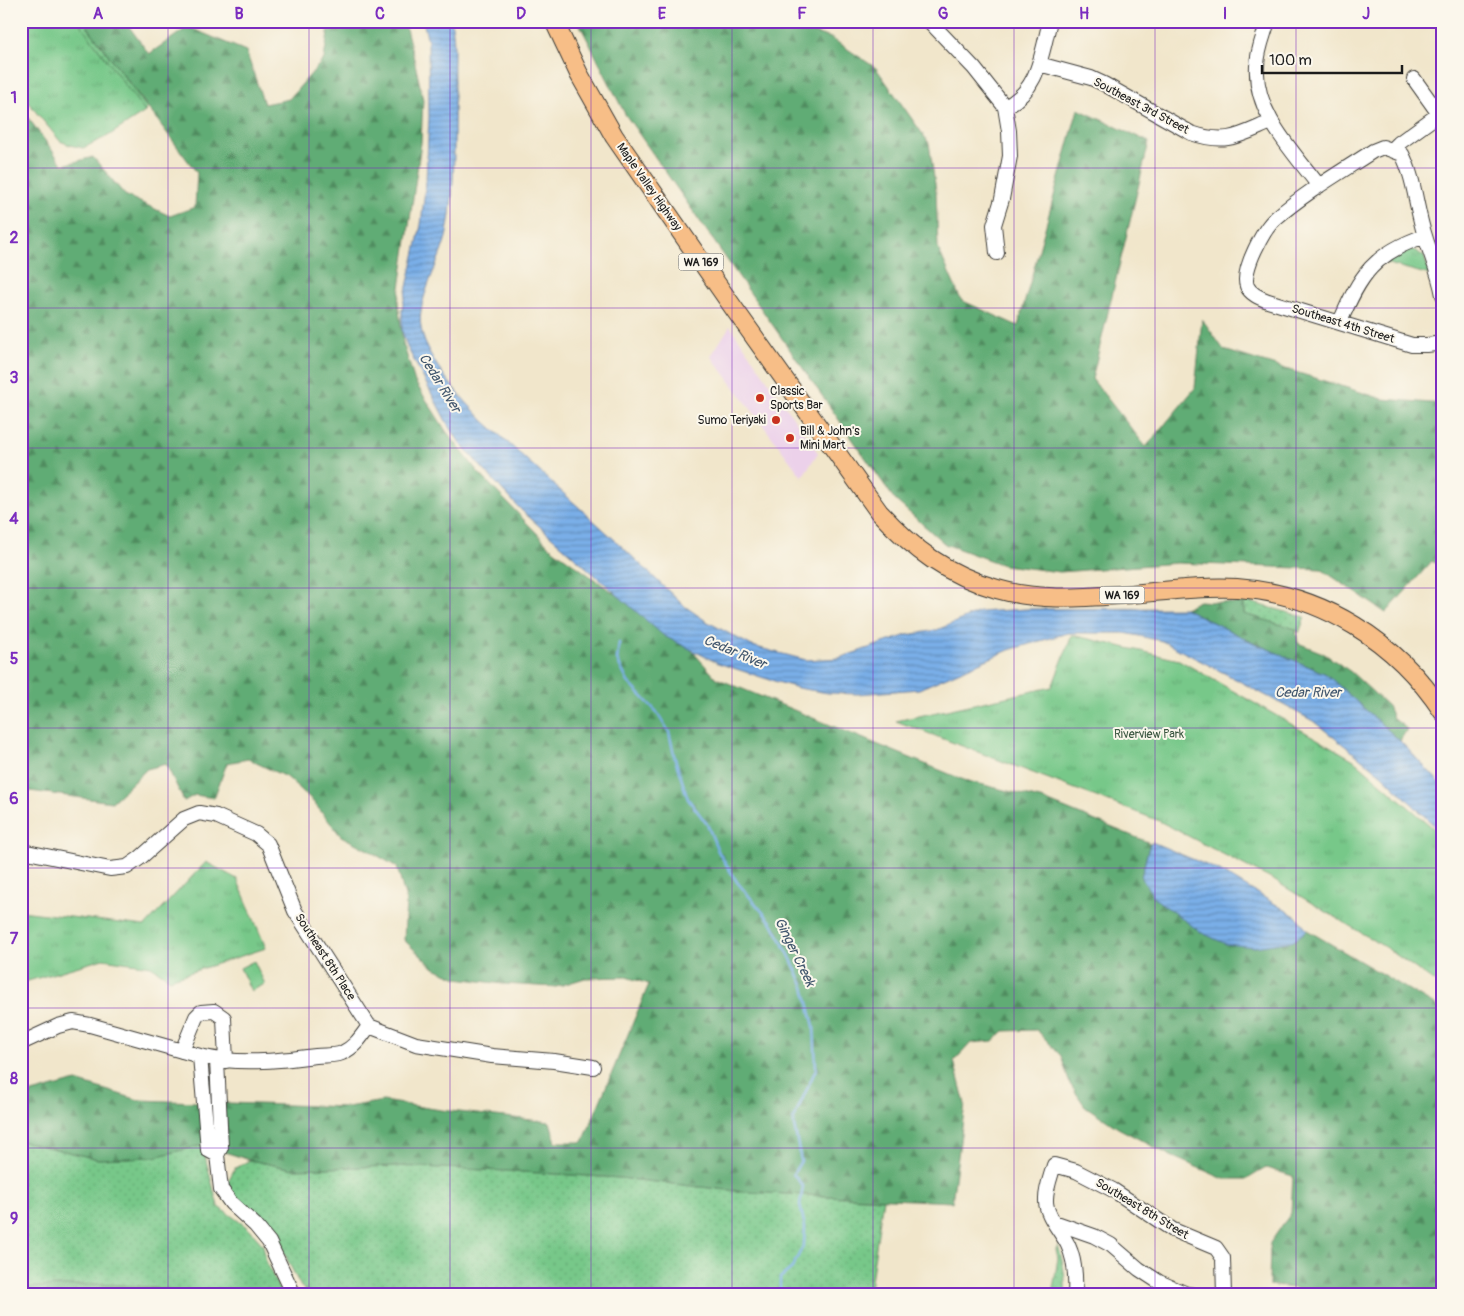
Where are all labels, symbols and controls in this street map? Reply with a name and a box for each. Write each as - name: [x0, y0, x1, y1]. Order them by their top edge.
- text: A: [93, 4, 104, 24]
- text: B: [234, 4, 244, 24]
- text: C: [375, 4, 385, 24]
- text: D: [516, 4, 526, 24]
- text: E: [658, 4, 667, 24]
- text: F: [797, 4, 807, 24]
- text: G: [938, 4, 949, 24]
- text: H: [1079, 4, 1089, 24]
- text: I: [1223, 4, 1227, 24]
- text: J: [1362, 4, 1370, 24]
- scale bar: [1262, 42, 1402, 74]
- text: 100 m: [1269, 51, 1312, 70]
- street label: Southeast 3rd Street: [1091, 74, 1191, 138]
- text: 1: [11, 88, 17, 108]
- street label: Maple Valley Highway: [613, 140, 685, 234]
- text: 2: [10, 228, 19, 248]
- road number: WA 169: [678, 253, 724, 270]
- street label: Southeast 4th Street: [1290, 301, 1396, 347]
- water label: Cedar River: [415, 350, 466, 417]
- text: 3: [10, 368, 19, 388]
- place label: Classic Sports Bar: [770, 384, 824, 413]
- marker: Classic Sports Bar: [754, 392, 766, 404]
- place label: Sumo Teriyaki: [698, 413, 766, 428]
- marker: Sumo Teriyaki: [770, 414, 782, 426]
- place label: Bill & John's Mini Mart: [800, 424, 860, 453]
- marker: Bill & John's Mini Mart: [784, 432, 796, 444]
- text: 4: [9, 509, 19, 529]
- road number: WA 169: [1100, 586, 1144, 604]
- water label: Cedar River: [701, 631, 771, 674]
- text: 5: [10, 649, 19, 669]
- water label: Cedar River: [1275, 684, 1343, 701]
- park label: Riverview Park: [1114, 727, 1184, 742]
- text: 6: [9, 789, 19, 809]
- street label: Southeast 8th Place: [291, 911, 359, 1003]
- water label: Ginger Creek: [771, 915, 819, 990]
- text: 7: [10, 929, 19, 949]
- text: 8: [10, 1069, 18, 1089]
- street label: Southeast 8th Street: [1093, 1175, 1191, 1243]
- text: 9: [10, 1209, 18, 1229]

